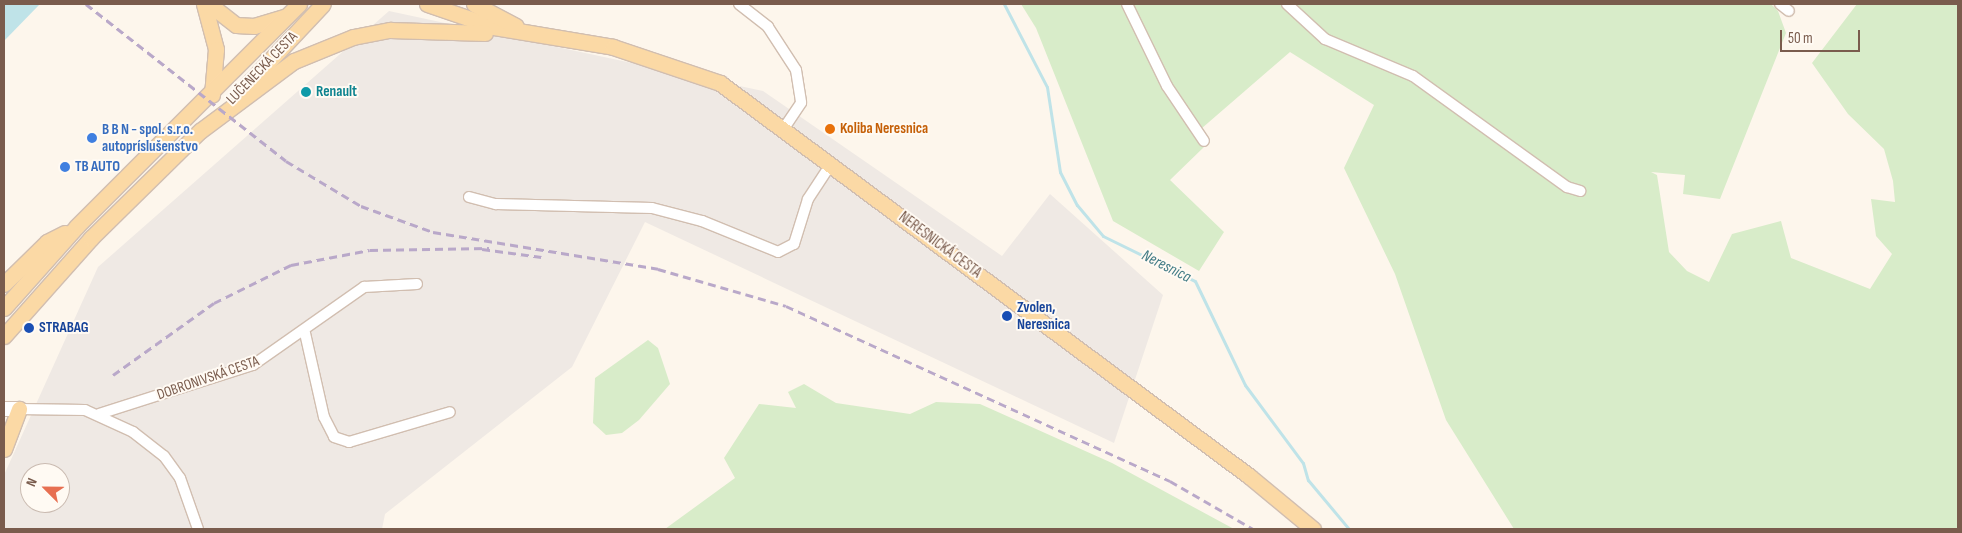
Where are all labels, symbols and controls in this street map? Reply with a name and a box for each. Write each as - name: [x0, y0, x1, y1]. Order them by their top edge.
- scale bar: [1782, 20, 1862, 52]
- street label: LUČENECKÁ CESTA: [223, 28, 301, 108]
- text: 50 m: [1788, 29, 1813, 48]
- place label: Renault: [316, 83, 357, 101]
- marker: Renault: [300, 86, 312, 98]
- place label: B B N - spol. s.r.o. autopríslušenstvo: [102, 120, 198, 155]
- place label: Koliba Neresnica: [840, 120, 928, 138]
- marker: Koliba Neresnica: [824, 123, 836, 135]
- marker: B B N - spol. s.r.o. autopríslušenstvo: [86, 132, 98, 144]
- place label: TB AUTO: [75, 158, 120, 176]
- marker: TB AUTO: [59, 161, 71, 173]
- street label: NERESNICKÁ CESTA: [895, 208, 985, 282]
- water label: Neresnica: [1138, 246, 1194, 288]
- place label: Zvolen, Neresnica: [1017, 298, 1070, 333]
- marker: Zvolen, Neresnica: [1001, 310, 1013, 322]
- place label: STRABAG: [39, 319, 89, 337]
- marker: STRABAG: [23, 322, 35, 334]
- street label: DOBRONIVSKÁ CESTA: [155, 352, 261, 404]
- north arrow: [20, 463, 70, 513]
- text: N: [22, 476, 41, 489]

